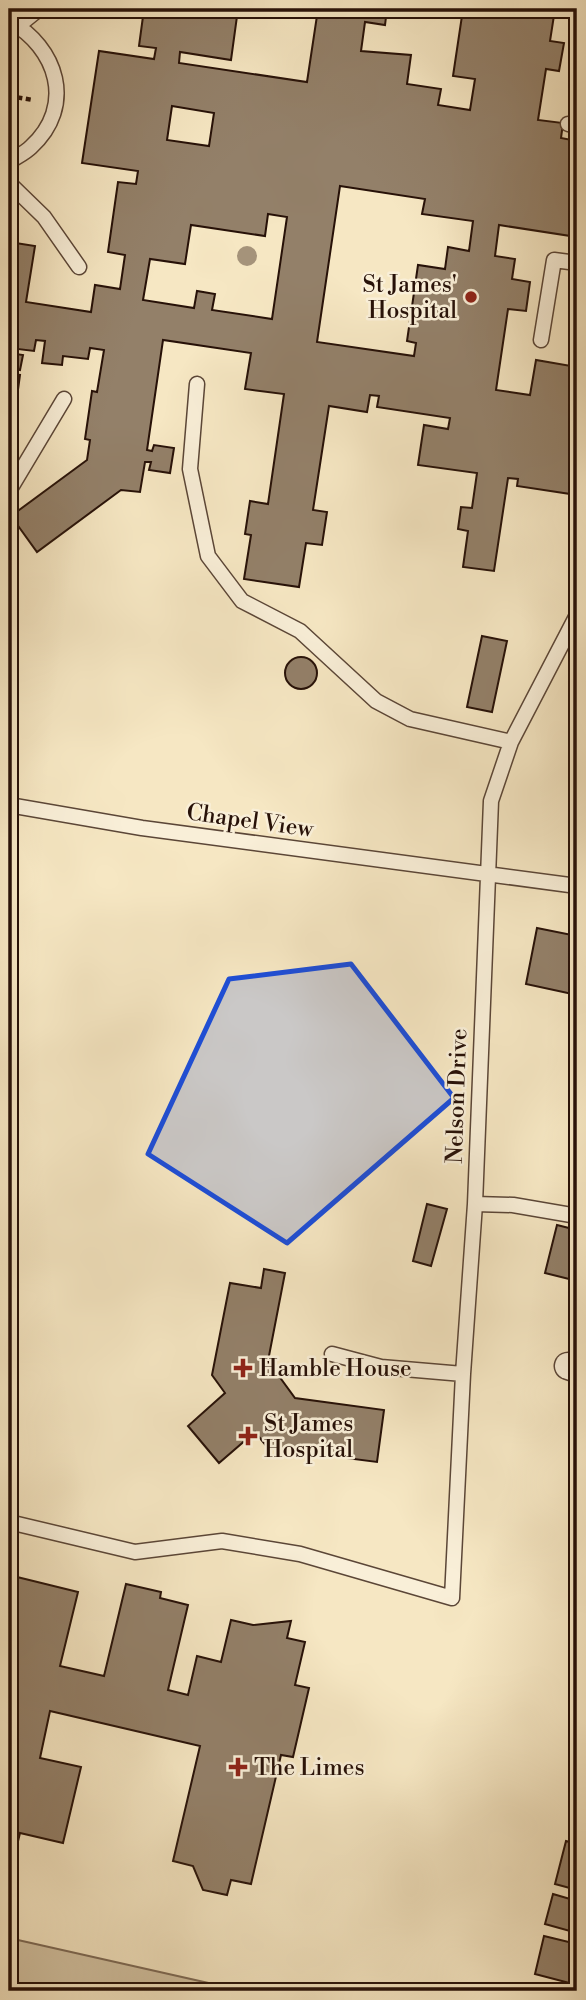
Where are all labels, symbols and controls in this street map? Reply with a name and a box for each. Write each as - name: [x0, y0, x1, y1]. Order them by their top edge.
- place label: St James' Hospital: [363, 271, 457, 325]
- marker: St James' Hospital: [463, 289, 479, 305]
- street label: Chapel View: [185, 798, 316, 844]
- street label: Nelson Drive: [441, 1028, 473, 1164]
- place label: Hamble House: [259, 1355, 412, 1383]
- marker: Hamble House: [233, 1358, 253, 1378]
- place label: St James Hospital: [264, 1410, 353, 1464]
- marker: St James Hospital: [238, 1426, 258, 1446]
- place label: The Limes: [254, 1754, 364, 1782]
- marker: The Limes: [228, 1757, 248, 1777]

